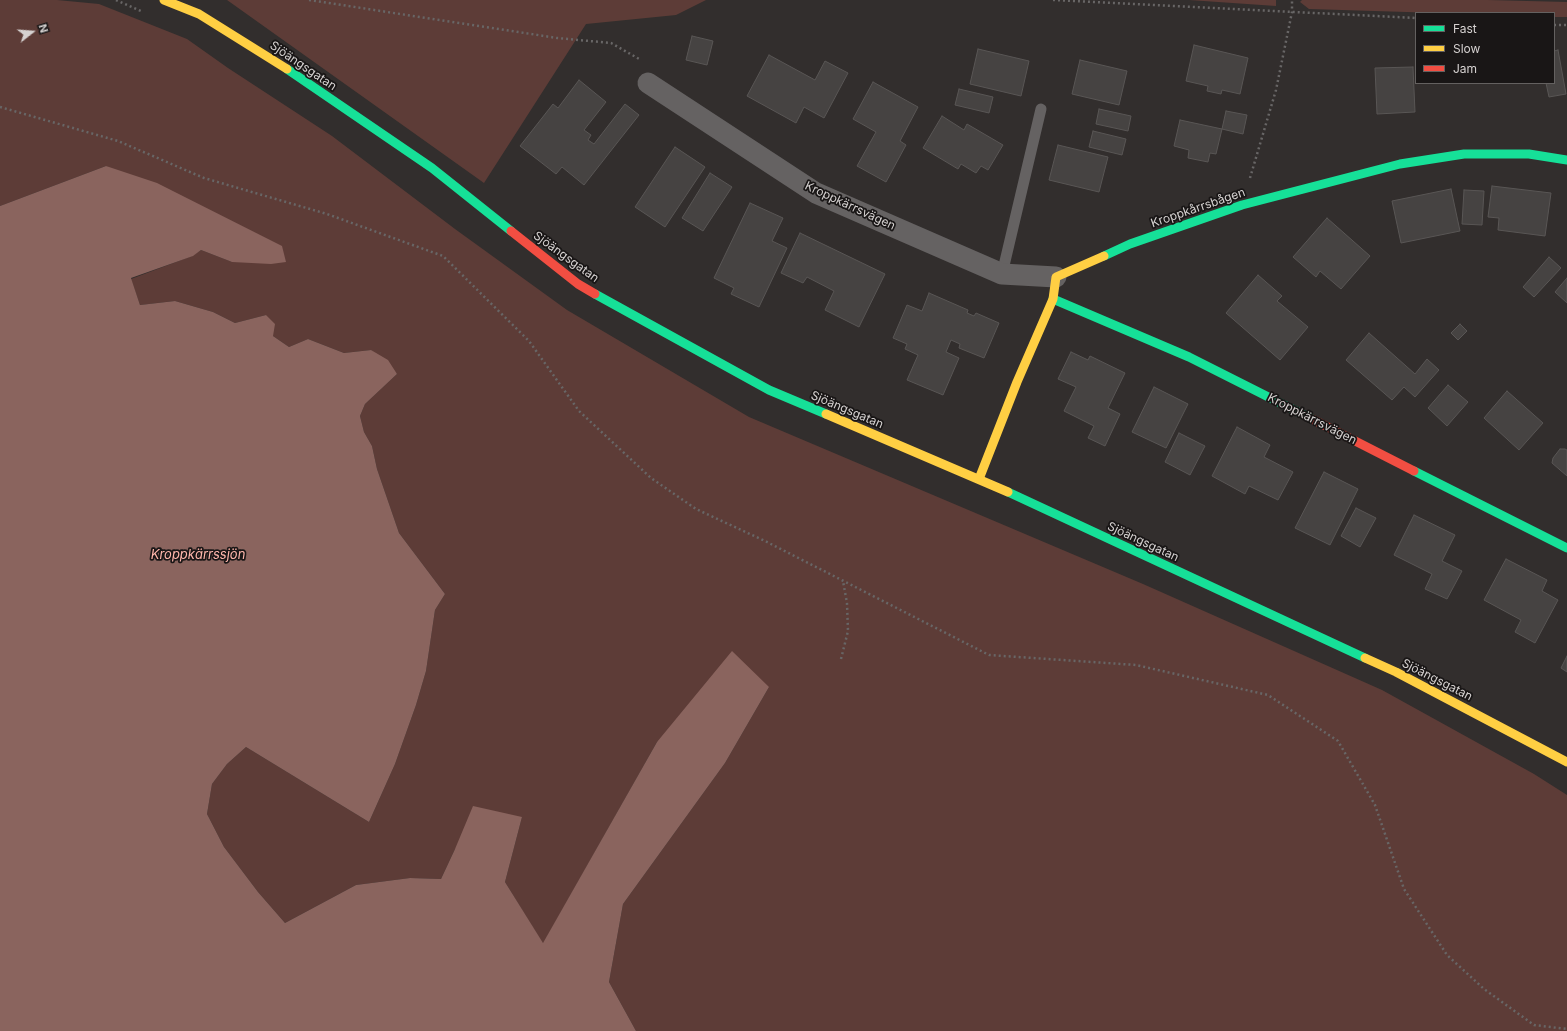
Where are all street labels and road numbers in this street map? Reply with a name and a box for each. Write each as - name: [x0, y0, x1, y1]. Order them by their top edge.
- street label: Sjöängsgatan: [267, 38, 339, 94]
- street label: Kroppkärrsvägen: [803, 179, 897, 233]
- street label: Kroppkårrsbågen: [1149, 185, 1247, 231]
- street label: Sjöängsgatan: [530, 228, 602, 286]
- street label: Sjöängsgatan: [809, 388, 885, 432]
- street label: Kroppkärrsvägen: [1265, 390, 1359, 448]
- street label: Sjöängsgatan: [1105, 519, 1181, 565]
- street label: Sjöängsgatan: [1399, 656, 1475, 704]

